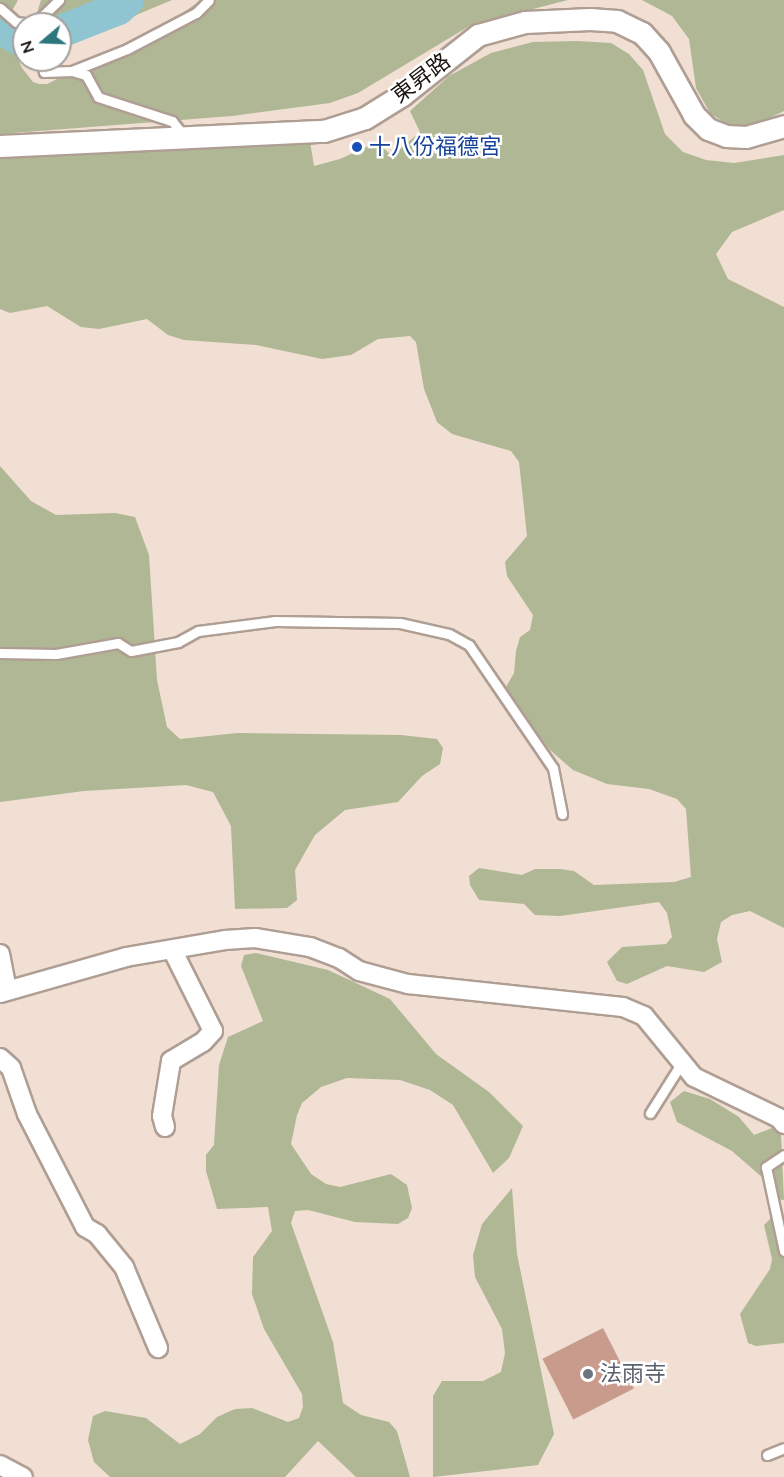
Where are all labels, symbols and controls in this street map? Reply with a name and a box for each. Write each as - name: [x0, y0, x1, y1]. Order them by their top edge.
- north arrow: [12, 12, 72, 72]
- text: N: [15, 38, 38, 56]
- street label: 東昇路: [387, 48, 455, 108]
- place label: 十八份福德宮: [369, 134, 501, 160]
- marker: 十八份福德宮: [350, 140, 364, 154]
- place label: 法雨寺: [600, 1361, 666, 1387]
- marker: 法雨寺: [581, 1367, 595, 1381]

